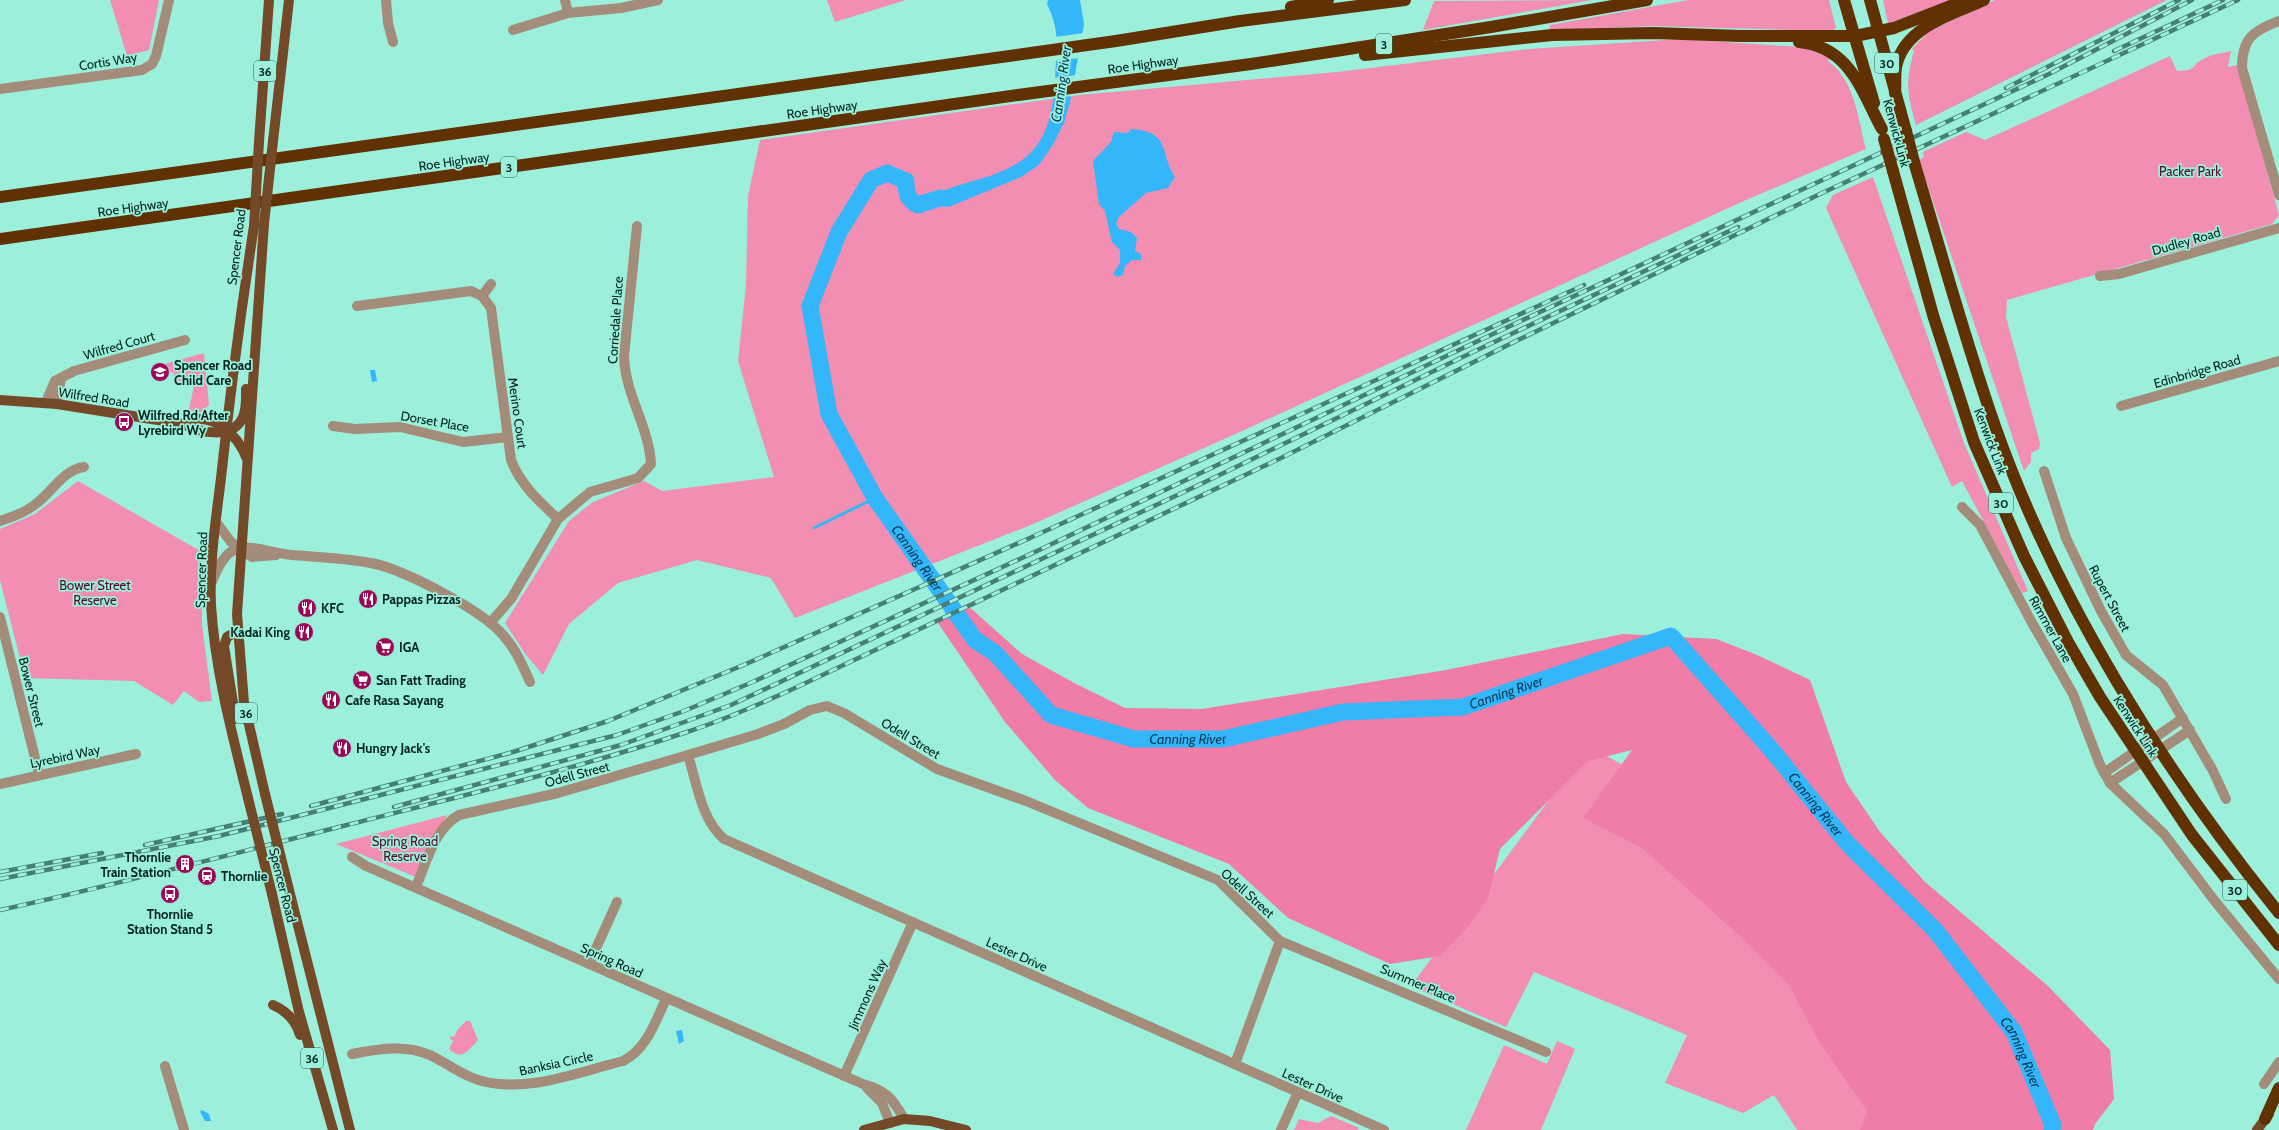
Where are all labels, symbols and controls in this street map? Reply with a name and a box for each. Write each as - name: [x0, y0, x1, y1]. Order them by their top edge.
- road number: 3: [1376, 34, 1392, 54]
- water label: Canning River: [1047, 44, 1075, 123]
- street label: Cortis Way: [78, 48, 139, 74]
- street label: Roe Highway: [1106, 51, 1180, 77]
- road number: 30: [1875, 53, 1899, 73]
- road number: 36: [254, 61, 276, 81]
- street label: Roe Highway: [785, 96, 859, 122]
- street label: Kenwick Link: [1880, 97, 1914, 169]
- street label: Roe Highway: [417, 148, 491, 174]
- road number: 3: [501, 157, 517, 177]
- park label: Packer Park: [2159, 163, 2221, 179]
- street label: Roe Highway: [96, 194, 170, 220]
- street label: Spencer Road: [223, 208, 249, 286]
- street label: Dudley Road: [2150, 224, 2222, 258]
- street label: Corriedale Place: [604, 275, 626, 364]
- street label: Wilfred Court: [82, 327, 157, 363]
- street label: Edinbridge Road: [2152, 351, 2242, 391]
- place label: Spencer Road Child Care: [174, 357, 252, 388]
- school or university icon: Spencer Road Child Care: [149, 361, 171, 383]
- street label: Merino Court: [505, 376, 531, 450]
- street label: Wilfred Road: [58, 384, 130, 410]
- street label: Kenwick Link: [1971, 405, 2011, 477]
- place label: Wilfred Rd After Lyrebird Wy: [138, 407, 229, 438]
- street label: Dorset Place: [400, 407, 471, 435]
- bus stop icon: Wilfred Rd After Lyrebird Wy: [113, 411, 135, 433]
- road number: 30: [1989, 493, 2013, 513]
- water label: Canning River: [888, 521, 947, 595]
- street label: Spencer Road: [192, 532, 210, 608]
- street label: Rupert Street: [2086, 562, 2135, 635]
- park label: Bower Street Reserve: [59, 577, 131, 608]
- restaurant icon: Pappas Pizzas: [357, 588, 379, 610]
- place label: Pappas Pizzas: [382, 591, 461, 607]
- street label: Rimmer Lane: [2026, 593, 2076, 665]
- restaurant icon: KFC: [296, 597, 318, 619]
- place label: KFC: [321, 600, 344, 616]
- restaurant icon: Kadai King: [293, 621, 315, 643]
- place label: Kadai King: [230, 624, 290, 640]
- supermarket icon: IGA: [374, 636, 396, 658]
- place label: IGA: [399, 639, 420, 655]
- street label: Bower Street: [16, 655, 49, 729]
- supermarket icon: San Fatt Trading: [351, 669, 373, 691]
- water label: Canning River: [1467, 671, 1546, 713]
- place label: San Fatt Trading: [376, 672, 466, 688]
- restaurant icon: Cafe Rasa Sayang: [320, 689, 342, 711]
- place label: Cafe Rasa Sayang: [345, 692, 444, 708]
- street label: Kenwick Link: [2110, 692, 2162, 760]
- road number: 36: [235, 703, 257, 723]
- street label: Odell Street: [878, 714, 944, 762]
- water label: Canning River: [1149, 729, 1229, 748]
- restaurant icon: Hungry Jack's: [331, 737, 353, 759]
- place label: Hungry Jack's: [356, 740, 431, 756]
- street label: Lyrebird Way: [29, 741, 102, 771]
- street label: Odell Street: [543, 758, 612, 790]
- water label: Canning River: [1784, 769, 1847, 840]
- park label: Spring Road Reserve: [372, 833, 438, 864]
- street label: Spencer Road: [266, 846, 300, 924]
- place label: Thornlie Train Station: [101, 849, 171, 880]
- building icon: Thornlie Train Station: [174, 853, 196, 875]
- station icon: Thornlie: [196, 865, 218, 887]
- street label: Odell Street: [1218, 865, 1278, 922]
- place label: Thornlie: [221, 868, 268, 884]
- road number: 30: [2223, 880, 2247, 900]
- bus stop icon: Thornlie Station Stand 5: [159, 883, 181, 905]
- place label: Thornlie Station Stand 5: [127, 906, 213, 937]
- street label: Lester Drive: [984, 933, 1051, 975]
- street label: Spring Road: [578, 939, 646, 981]
- street label: Jimmons Way: [844, 956, 890, 1033]
- street label: Summer Place: [1378, 960, 1458, 1006]
- water label: Canning River: [1996, 1013, 2046, 1091]
- street label: Banksia Circle: [518, 1047, 595, 1079]
- road number: 36: [301, 1048, 323, 1068]
- street label: Lester Drive: [1280, 1064, 1347, 1106]

